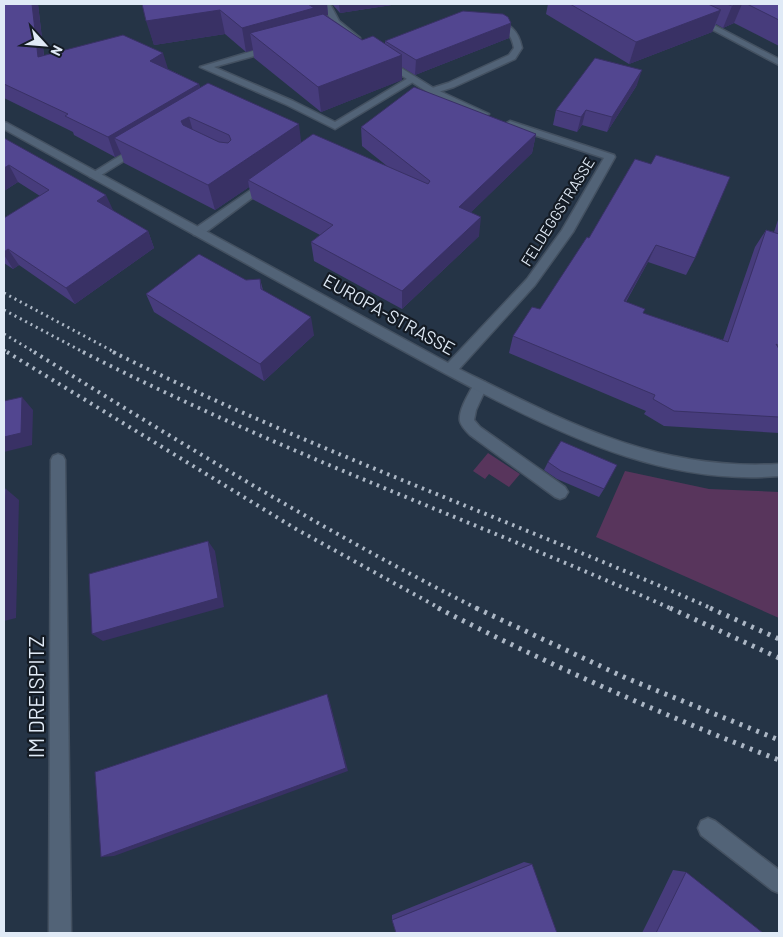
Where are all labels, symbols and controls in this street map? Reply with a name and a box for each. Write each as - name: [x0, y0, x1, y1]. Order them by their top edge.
- north arrow: [20, 20, 70, 70]
- text: N: [47, 43, 67, 59]
- street label: FELDEGGSTRASSE: [516, 154, 598, 269]
- street label: EUROPA-STRASSE: [320, 269, 459, 359]
- street label: IM DREISPITZ: [23, 636, 48, 758]

